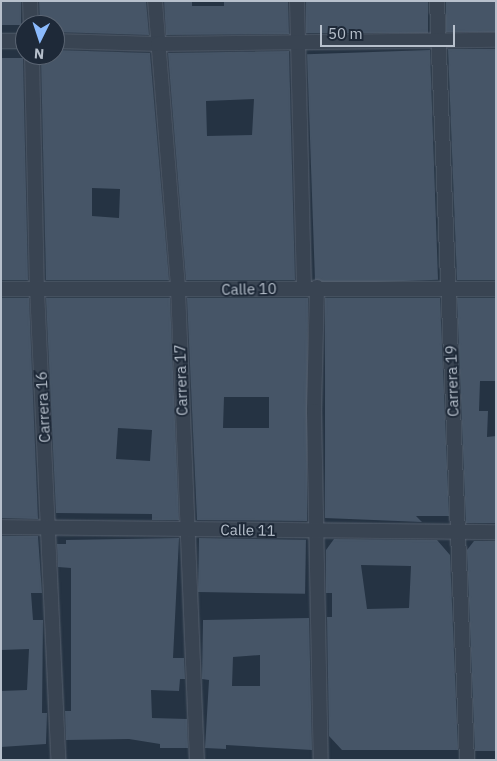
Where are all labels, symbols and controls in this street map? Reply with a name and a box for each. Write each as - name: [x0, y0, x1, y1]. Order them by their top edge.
- north arrow: [15, 15, 65, 65]
- scale bar: [322, 15, 457, 47]
- text: 50 m: [328, 24, 363, 43]
- text: N: [33, 45, 45, 63]
- street label: Calle 10: [221, 280, 277, 298]
- street label: Carrera 17: [171, 344, 191, 416]
- street label: Carrera 19: [442, 345, 462, 417]
- street label: Carrera 16: [32, 371, 54, 443]
- street label: Calle 11: [220, 521, 276, 539]

